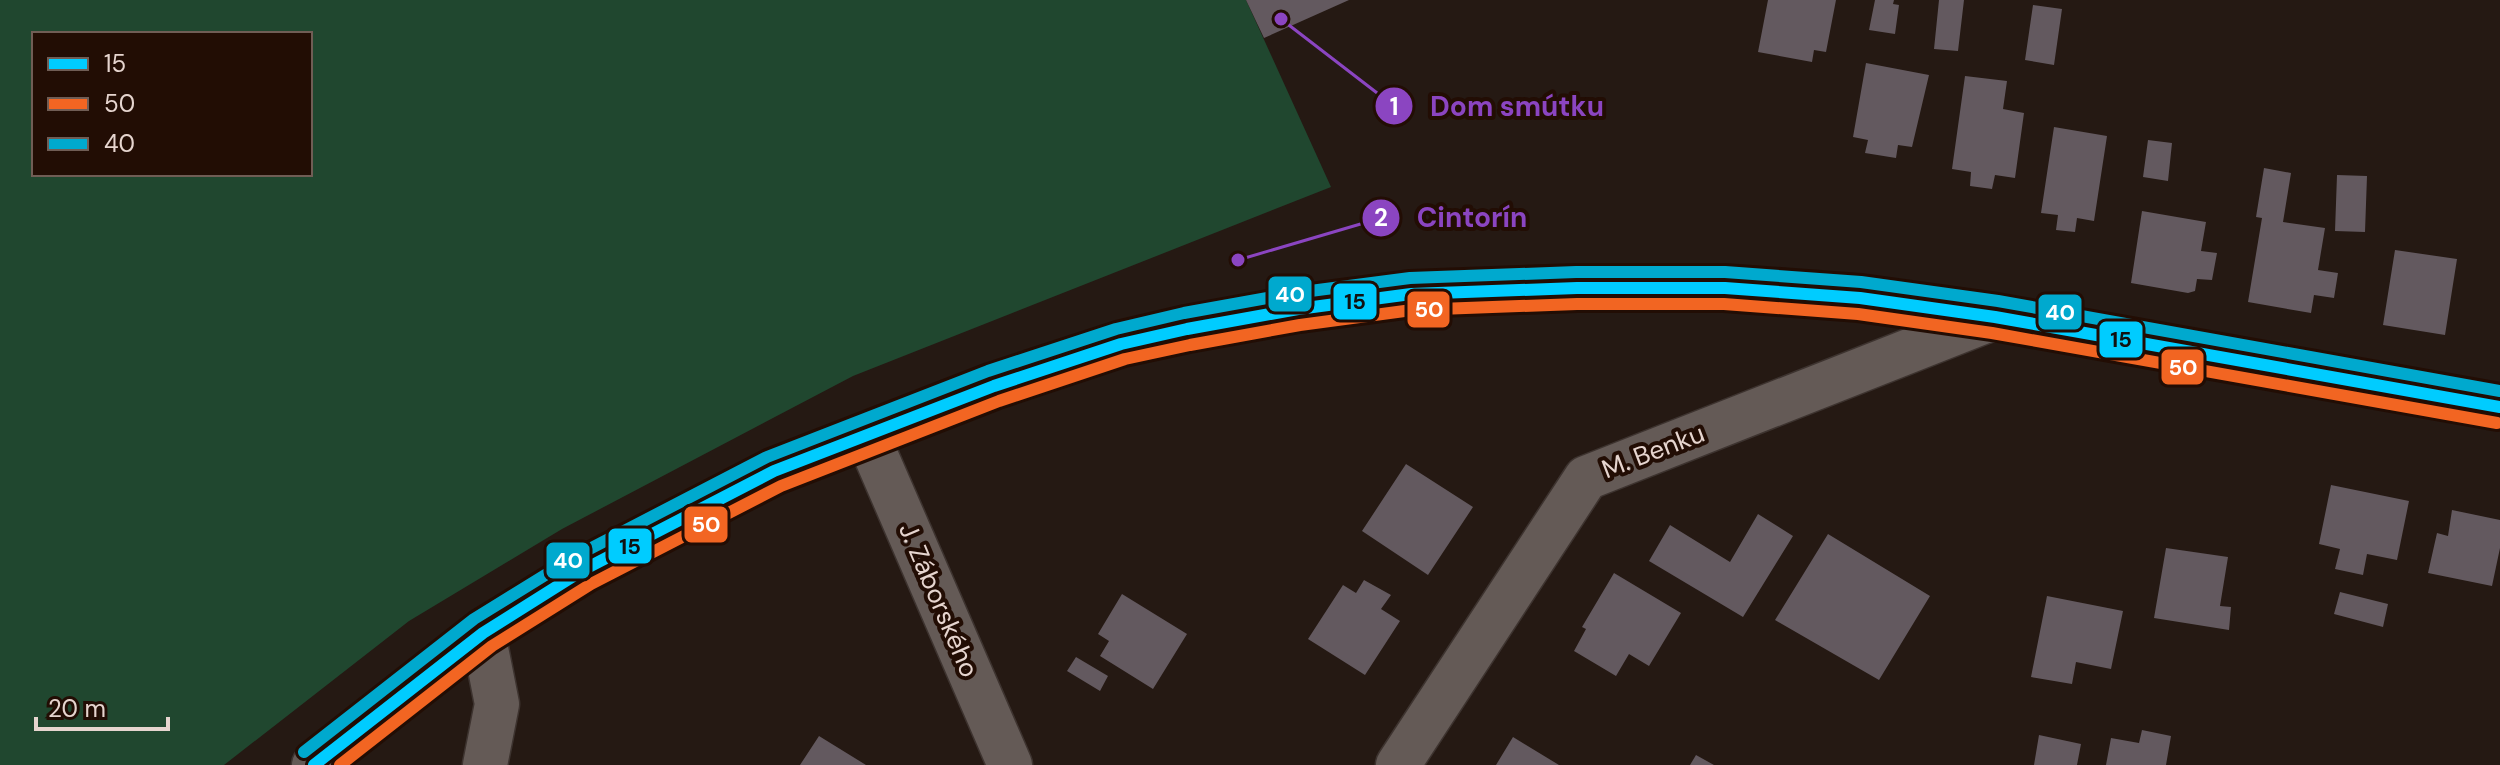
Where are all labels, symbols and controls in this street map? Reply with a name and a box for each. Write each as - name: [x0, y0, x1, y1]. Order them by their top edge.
- legend: [32, 32, 312, 176]
- text: 15: [104, 48, 126, 79]
- callout: Dom smútku: [1374, 80, 1620, 132]
- text: 50: [104, 88, 135, 119]
- text: Dom smútku: [1430, 88, 1604, 125]
- text: 1: [1390, 91, 1398, 122]
- text: 40: [104, 128, 135, 159]
- callout: Cintorín: [1361, 192, 1544, 244]
- text: Cintorín: [1417, 199, 1527, 236]
- text: 2: [1374, 202, 1388, 233]
- line badge: 40: [1267, 275, 1313, 313]
- text: 40: [1275, 280, 1305, 309]
- line badge: 15: [1332, 282, 1378, 321]
- text: 15: [1344, 287, 1366, 316]
- line badge: 50: [1406, 290, 1451, 329]
- line badge: 40: [2037, 293, 2083, 331]
- text: 50: [1414, 295, 1444, 324]
- text: 40: [2045, 298, 2075, 327]
- line badge: 15: [2098, 320, 2144, 359]
- text: 15: [2110, 325, 2132, 354]
- line badge: 50: [2160, 348, 2205, 386]
- text: 50: [2168, 353, 2198, 382]
- street label: M. Benku: [1597, 416, 1709, 486]
- line badge: 50: [683, 505, 729, 544]
- text: 50: [691, 510, 721, 539]
- street label: J. Záborského: [891, 518, 987, 682]
- line badge: 15: [607, 527, 653, 565]
- text: 15: [619, 532, 641, 561]
- line badge: 40: [545, 541, 591, 580]
- text: 40: [553, 546, 583, 575]
- scale bar: [36, 681, 168, 731]
- text: 20 m: [48, 693, 106, 724]

